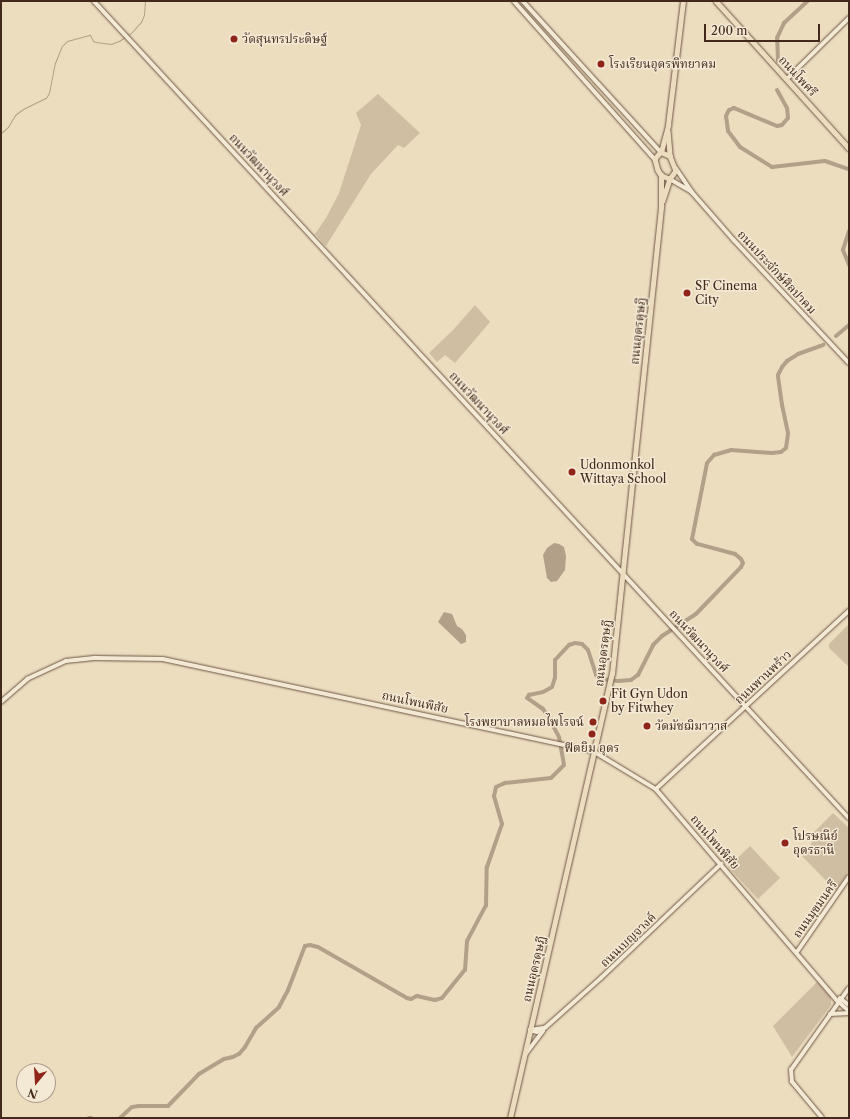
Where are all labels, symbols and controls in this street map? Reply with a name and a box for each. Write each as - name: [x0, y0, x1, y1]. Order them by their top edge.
- scale bar: [706, 16, 822, 42]
- text: 200 m: [711, 23, 748, 38]
- place label: วัดสุนทรประดิษฐ์: [242, 32, 327, 46]
- marker: วัดสุนทรประดิษฐ์: [229, 34, 239, 44]
- street label: ถนนโพศรี: [776, 53, 820, 99]
- place label: โรงเรียนอุดรพิทยาคม: [609, 57, 716, 71]
- marker: โรงเรียนอุดรพิทยาคม: [596, 59, 606, 69]
- street label: ถนนวัฒนานุวงศ์: [226, 131, 292, 199]
- street label: ถนนประจักษ์ศิลปาคม: [735, 227, 819, 317]
- place label: SF Cinema City: [695, 279, 758, 307]
- marker: SF Cinema City: [682, 288, 692, 298]
- street label: ถนนอุดรดุษฎี: [627, 297, 649, 365]
- street label: ถนนวัฒนานุวงศ์: [446, 369, 512, 437]
- place label: Udonmonkol Wittaya School: [580, 458, 666, 486]
- marker: Udonmonkol Wittaya School: [567, 467, 577, 477]
- street label: ถนนวัฒนานุวงศ์: [666, 607, 732, 675]
- street label: ถนนอุดรดุษฎี: [592, 619, 614, 687]
- street label: ถนนพานพร้าว: [732, 647, 794, 707]
- place label: Fit Gyn Udon by Fitwhey: [611, 687, 688, 715]
- street label: ถนนโพนพิสัย: [381, 688, 449, 716]
- marker: Fit Gyn Udon by Fitwhey: [598, 696, 608, 706]
- place label: โรงพยาบาลหมอไพโรจน์: [465, 715, 584, 729]
- marker: โรงพยาบาลหมอไพโรจน์: [587, 716, 599, 728]
- place label: วัดมัชฌิมาวาส: [655, 719, 727, 733]
- marker: วัดมัชฌิมาวาส: [642, 721, 652, 731]
- marker: ฟิตยิม อุดร: [587, 729, 597, 739]
- place label: ฟิตยิม อุดร: [564, 741, 620, 755]
- street label: ถนนโพนพิสัย: [687, 812, 743, 872]
- place label: โปรษณีย์ อุดรธานี: [793, 829, 838, 857]
- marker: โปรษณีย์ อุดรธานี: [780, 838, 790, 848]
- street label: ถนนมุขมนครี: [790, 877, 840, 941]
- street label: ถนนเบญจางค์: [597, 910, 659, 970]
- street label: ถนนอุดรดุษฎี: [519, 935, 549, 1003]
- north arrow: [16, 1063, 56, 1103]
- text: N: [26, 1085, 39, 1102]

